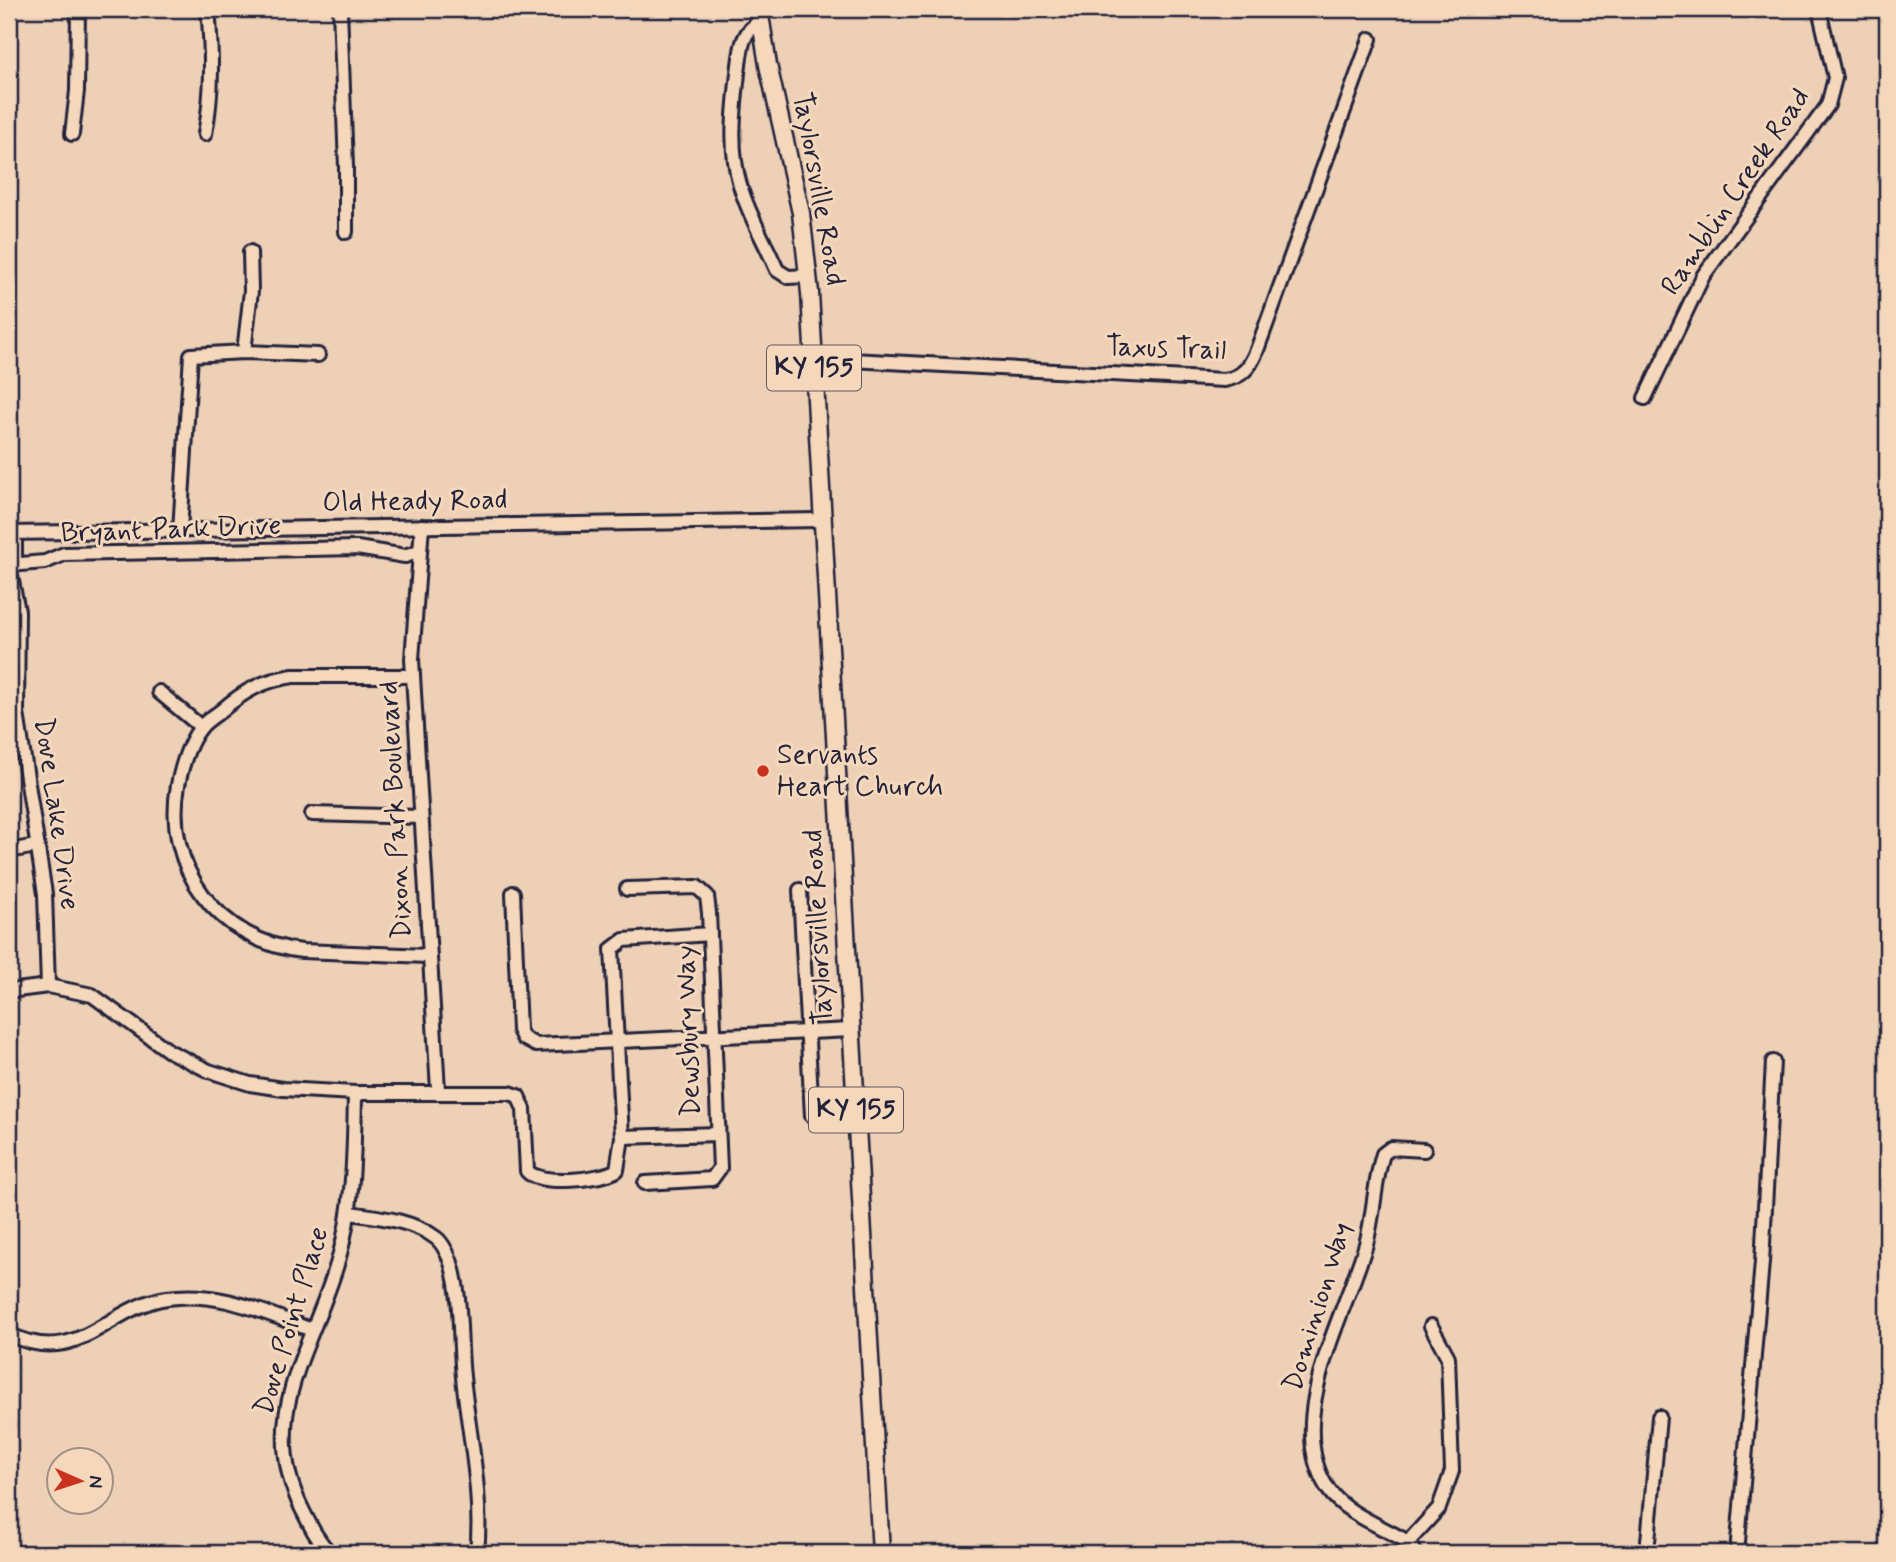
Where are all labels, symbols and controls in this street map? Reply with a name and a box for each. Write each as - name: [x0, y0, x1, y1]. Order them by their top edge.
- street label: Ramblin Creek Road: [1653, 81, 1819, 303]
- street label: Taylorsville Road: [783, 89, 853, 289]
- street label: Taxus Trail: [1105, 328, 1227, 370]
- road number: KY 155: [767, 346, 861, 390]
- street label: Old Heady Road: [322, 482, 508, 522]
- street label: Bryant Park Drive: [60, 508, 282, 552]
- street label: Dixon Park Boulevard: [371, 680, 421, 940]
- street label: Dove Lake Drive: [24, 715, 88, 913]
- place label: Servants Heart Church: [777, 737, 943, 806]
- marker: Servants Heart Church: [755, 763, 771, 779]
- street label: Taylorsville Road: [795, 828, 843, 1026]
- street label: Dewsbury Way: [668, 945, 710, 1117]
- road number: KY 155: [809, 1088, 903, 1133]
- street label: Dominion Way: [1275, 1218, 1361, 1396]
- street label: Dove Point Place: [246, 1222, 338, 1420]
- north arrow: [46, 1446, 116, 1516]
- text: N: [83, 1475, 108, 1489]

